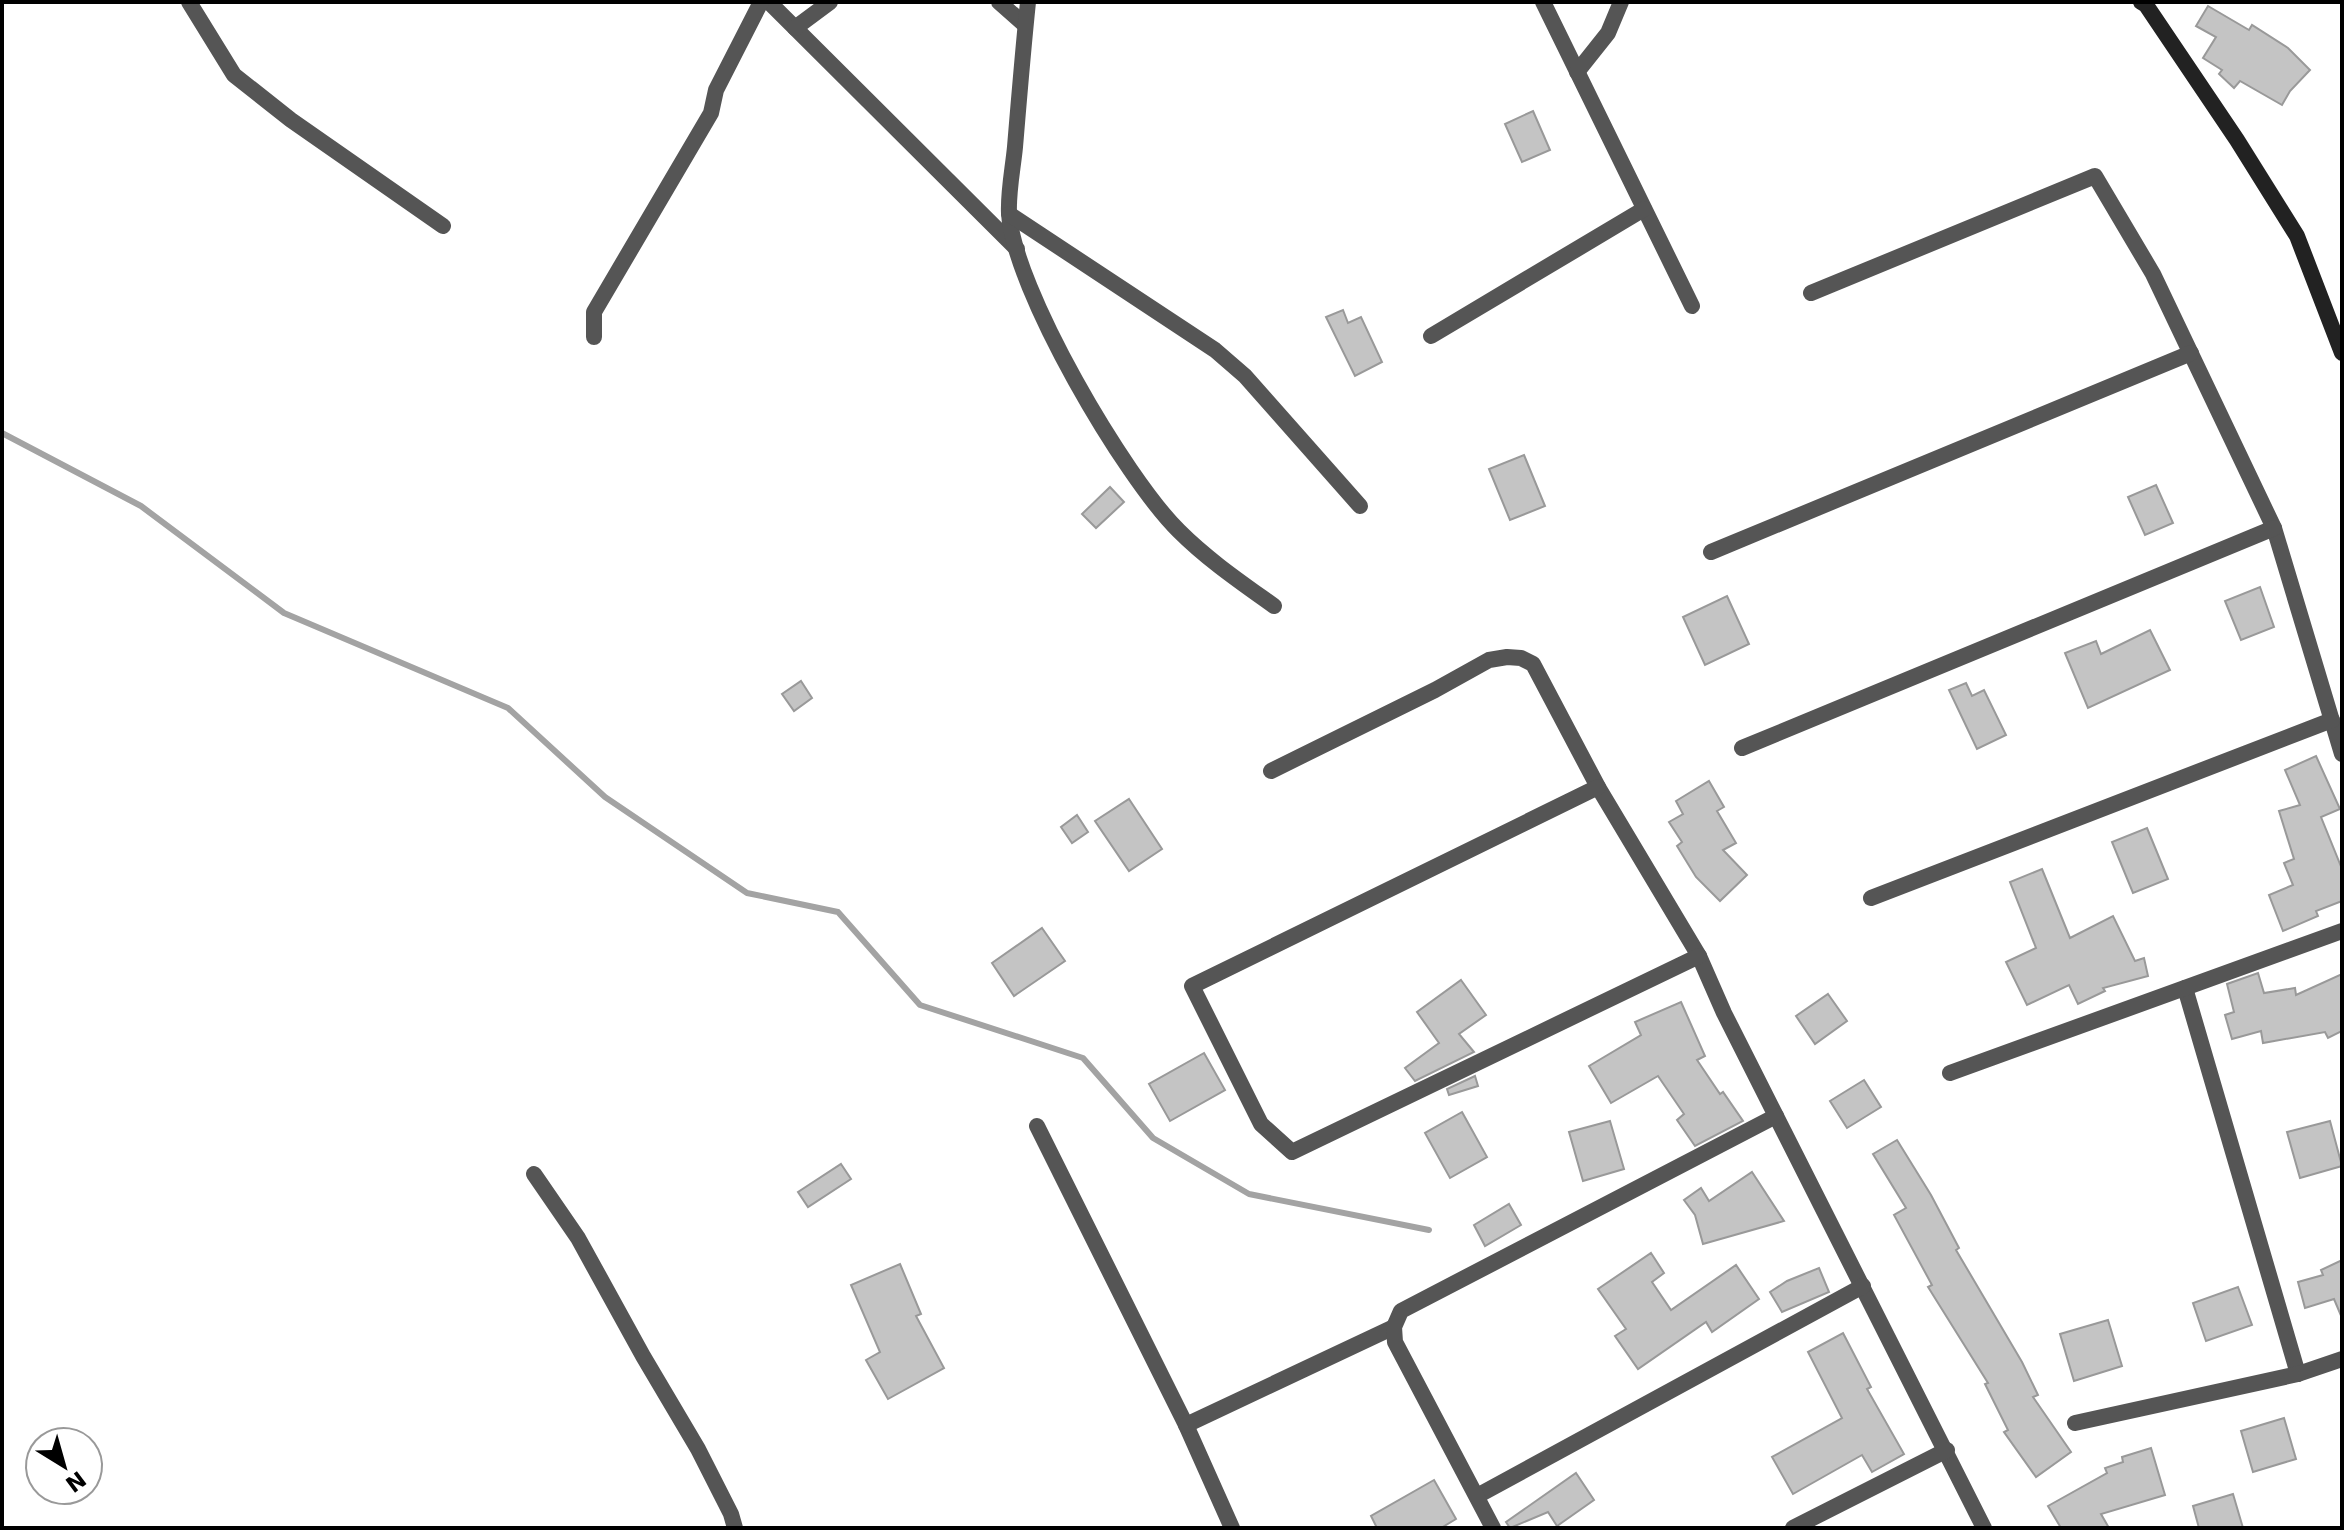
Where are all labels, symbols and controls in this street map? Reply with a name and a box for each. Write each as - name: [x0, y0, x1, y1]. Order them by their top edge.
- north arrow: [24, 1426, 104, 1506]
- text: N: [61, 1466, 91, 1497]

